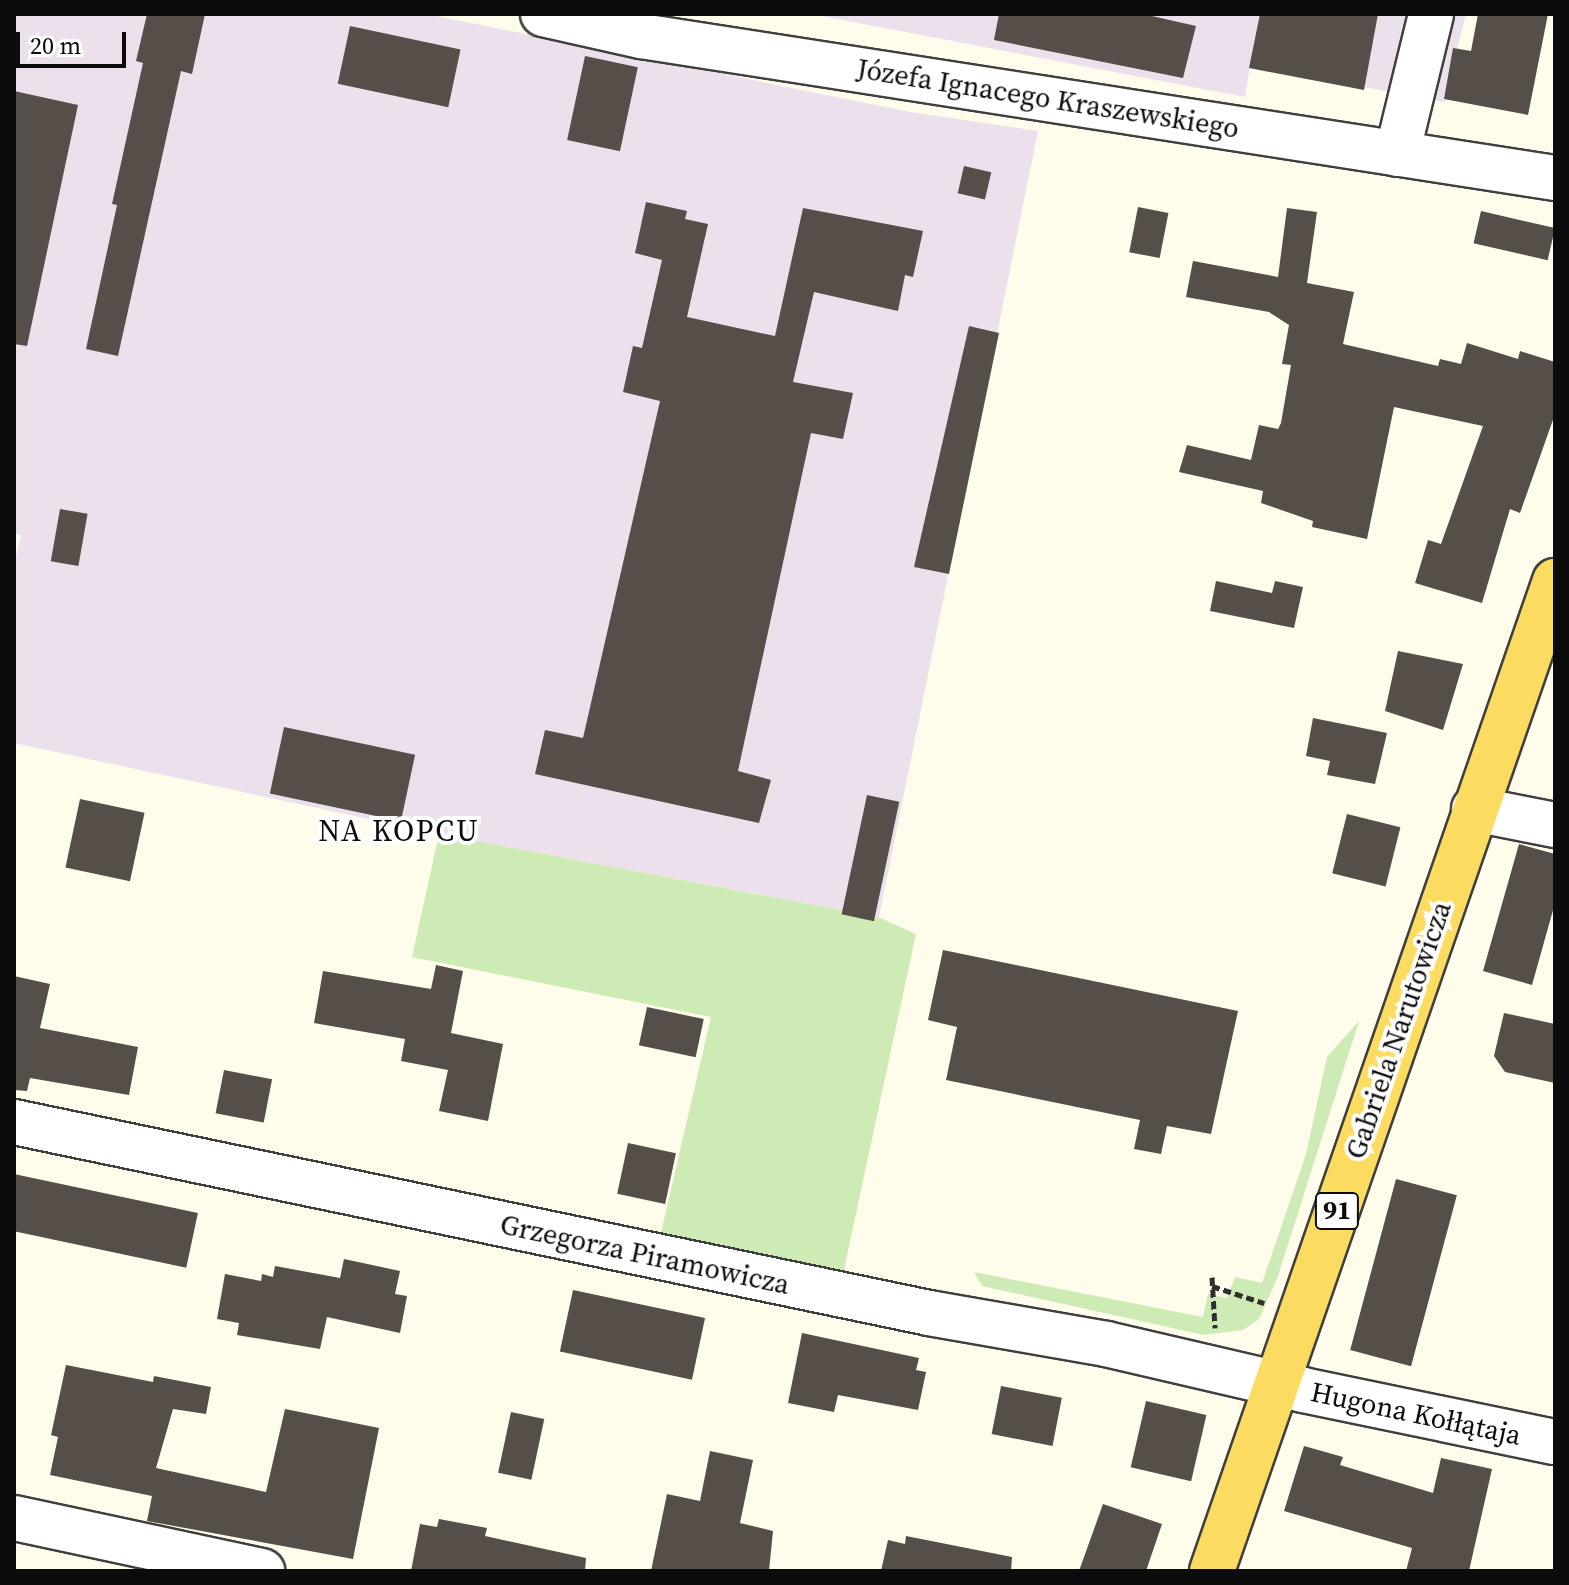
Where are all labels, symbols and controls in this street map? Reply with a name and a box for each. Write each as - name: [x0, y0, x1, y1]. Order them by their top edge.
- scale bar: [20, 16, 130, 66]
- text: 20 m: [30, 29, 81, 62]
- street label: Józefa Ignacego Kraszewskiego: [855, 51, 1241, 145]
- district label: NA KOPCU: [318, 813, 480, 849]
- street label: Gabriela Narutowicza: [1338, 897, 1458, 1163]
- road number: 91: [1313, 1189, 1361, 1233]
- street label: Grzegorza Piramowicza: [497, 1207, 793, 1301]
- street label: Hugona Kołłątaja: [1308, 1374, 1524, 1452]

